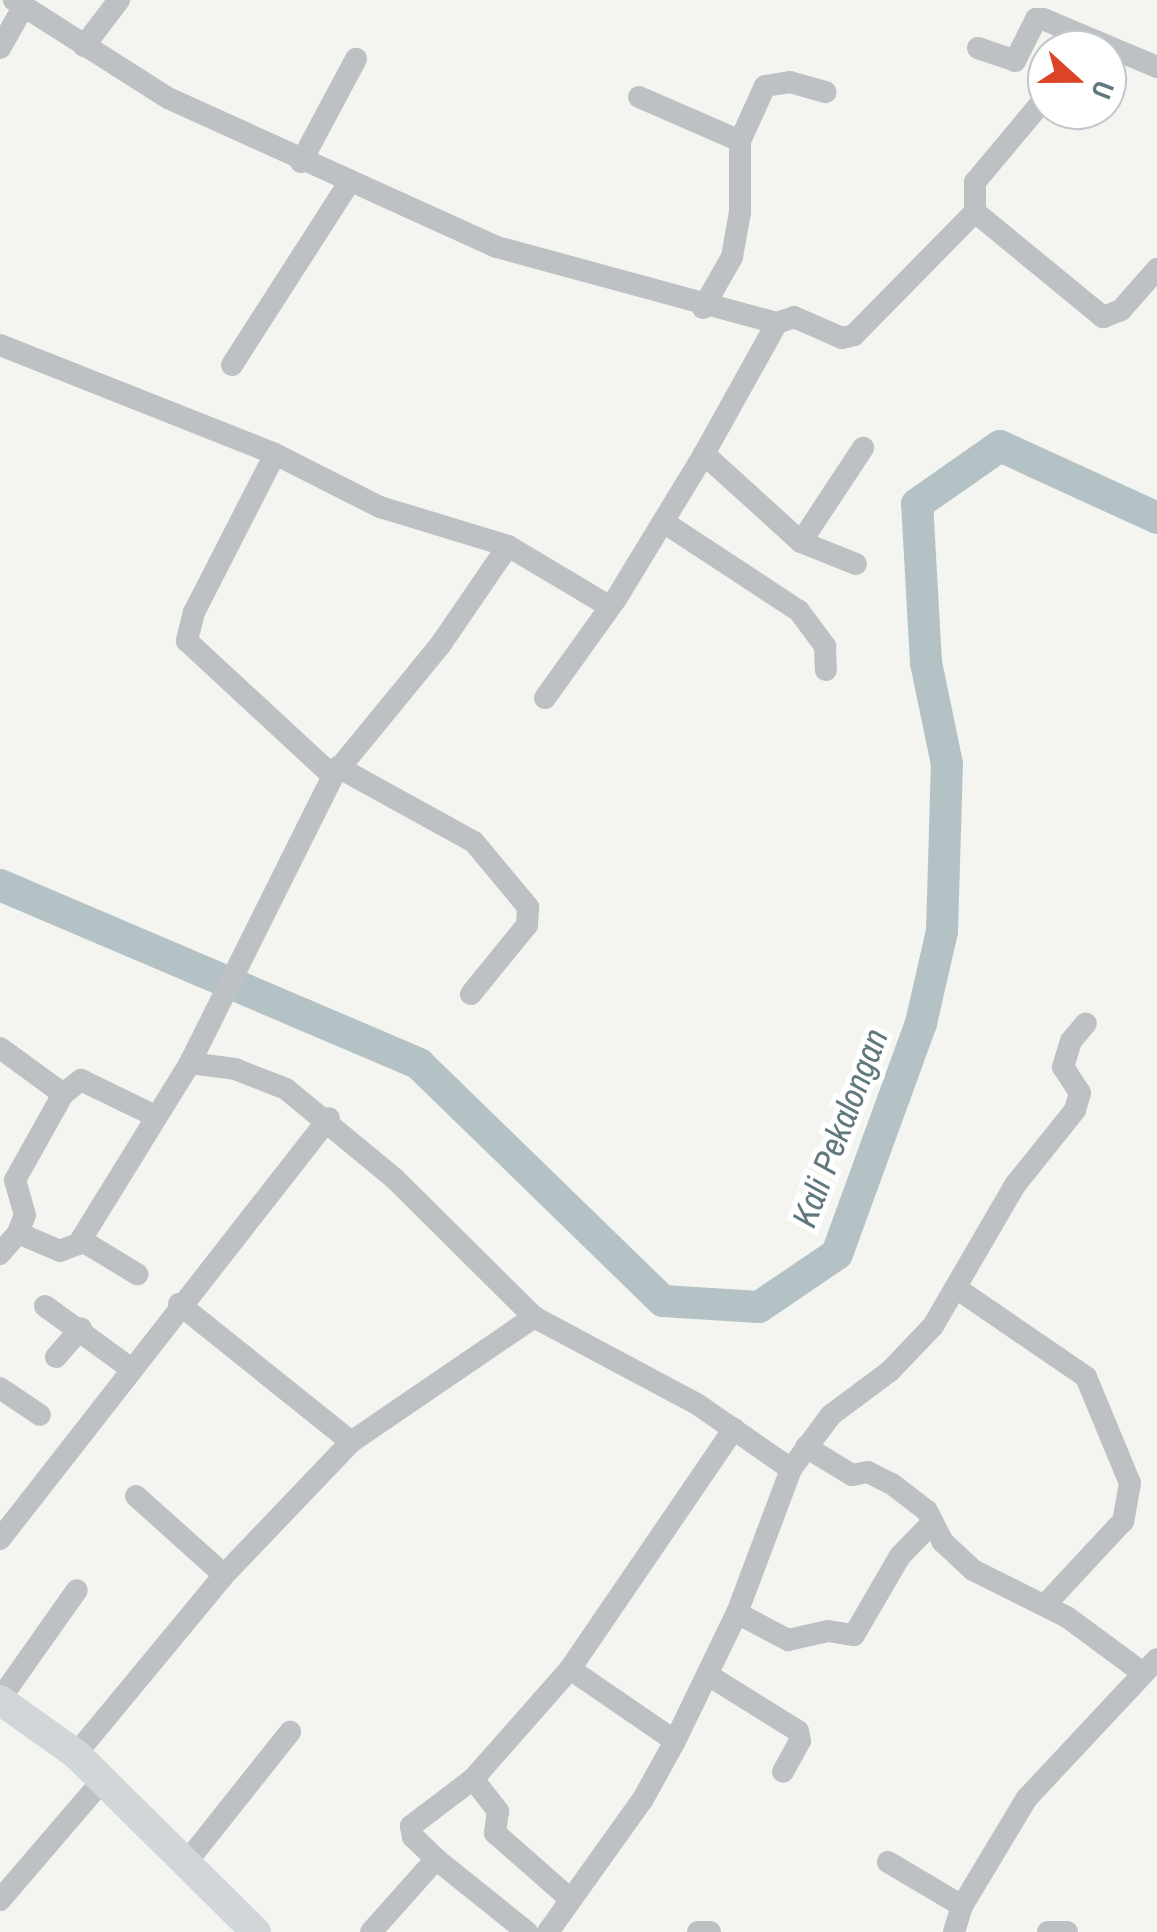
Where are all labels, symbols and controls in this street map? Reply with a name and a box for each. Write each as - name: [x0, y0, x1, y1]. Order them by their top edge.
- north arrow: [1027, 30, 1127, 130]
- text: U: [1082, 75, 1124, 105]
- water label: Kali Pekalongan: [783, 1023, 897, 1233]

